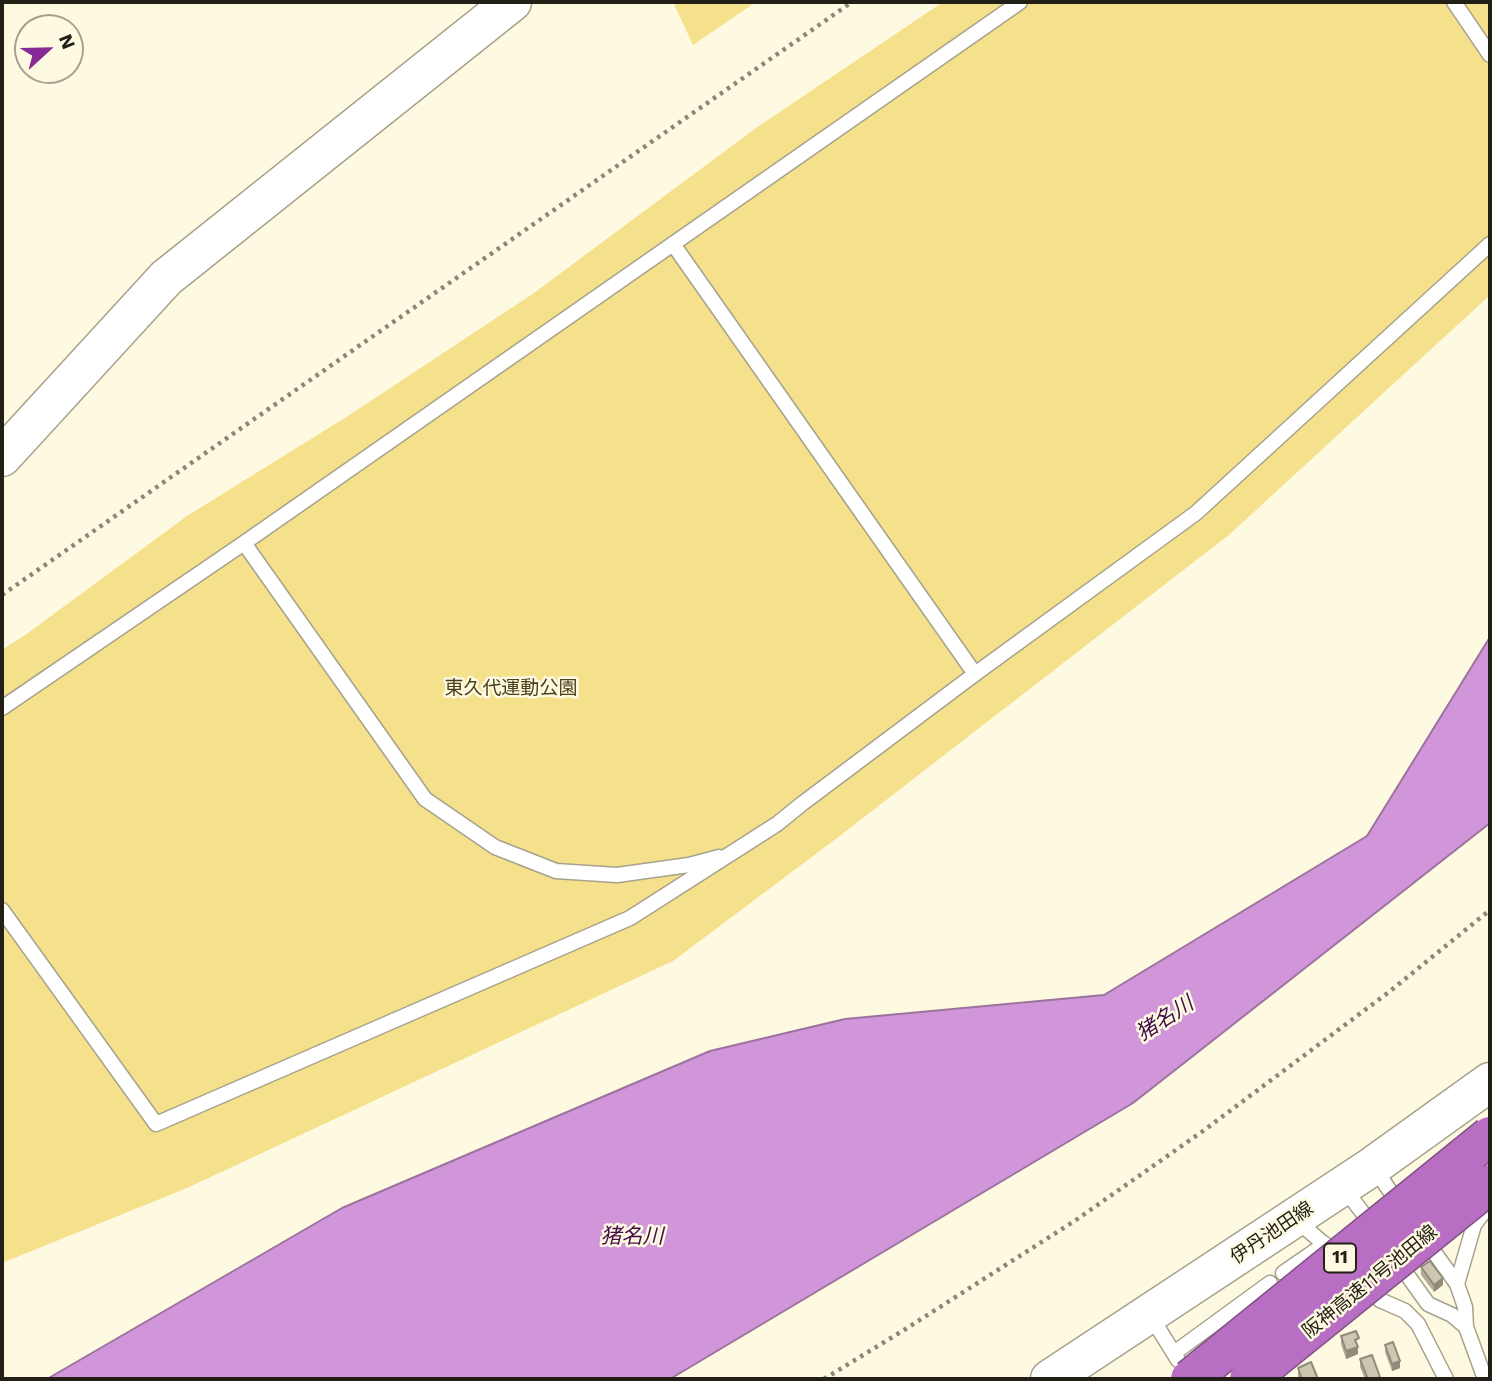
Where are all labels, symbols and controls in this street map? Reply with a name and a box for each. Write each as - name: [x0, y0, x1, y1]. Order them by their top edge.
- north arrow: [14, 14, 84, 84]
- text: N: [54, 31, 80, 53]
- park label: 東久代運動公園: [445, 677, 577, 699]
- water label: 猪名川: [1132, 991, 1198, 1047]
- street label: 伊丹池田線: [1226, 1197, 1318, 1269]
- street label: 阪神高速11号池田線: [1298, 1221, 1442, 1343]
- water label: 猪名川: [601, 1224, 663, 1250]
- road number: 11: [1324, 1244, 1356, 1273]

